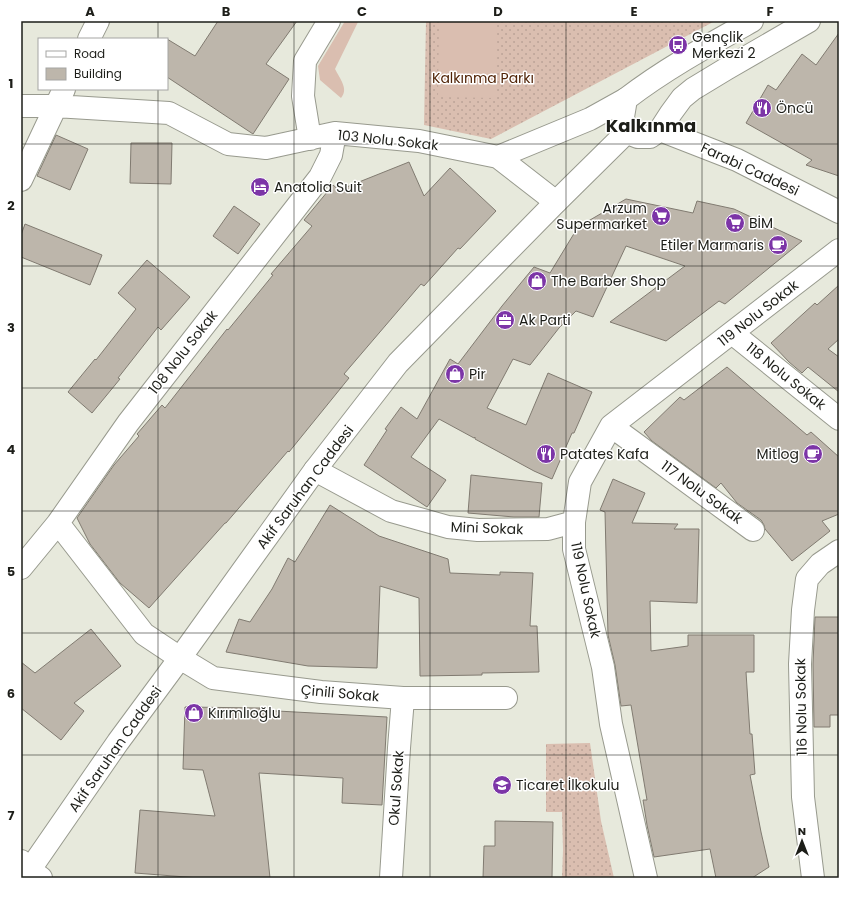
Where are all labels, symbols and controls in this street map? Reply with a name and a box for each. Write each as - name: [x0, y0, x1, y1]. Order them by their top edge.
- text: A: [85, 2, 95, 21]
- text: B: [222, 2, 231, 21]
- text: C: [357, 2, 367, 21]
- text: D: [493, 2, 503, 21]
- text: E: [630, 2, 638, 21]
- text: F: [766, 2, 774, 21]
- place label: Gençlik Merkezi 2: [692, 27, 755, 63]
- bus stop icon: Gençlik Merkezi 2: [667, 34, 689, 56]
- legend: [38, 38, 168, 90]
- text: Road: [74, 45, 105, 62]
- text: Building: [74, 65, 122, 82]
- park label: Kalkınma Parkı: [432, 68, 534, 88]
- text: 1: [9, 74, 13, 93]
- restaurant icon: Öncü: [751, 97, 773, 119]
- place label: Öncü: [776, 98, 813, 118]
- district label: Kalkınma: [606, 113, 696, 138]
- street label: 103 Nolu Sokak: [337, 125, 440, 155]
- street label: Farabi Caddesi: [698, 137, 802, 201]
- hotel icon: Anatolia Suit: [249, 176, 271, 198]
- place label: Anatolia Suit: [274, 177, 362, 197]
- text: 2: [7, 196, 15, 215]
- place label: Arzum Supermarket: [556, 198, 647, 234]
- supermarket icon: Arzum Supermarket: [650, 205, 672, 227]
- supermarket icon: BİM: [724, 212, 746, 234]
- place label: BİM: [749, 213, 773, 233]
- cafe icon: Etiler Marmaris: [767, 234, 789, 256]
- place label: Etiler Marmaris: [661, 235, 764, 255]
- shop icon: The Barber Shop: [526, 270, 548, 292]
- place label: The Barber Shop: [551, 271, 666, 291]
- street label: 119 Nolu Sokak: [713, 275, 803, 351]
- street label: 108 Nolu Sokak: [144, 305, 223, 398]
- office icon: Ak Parti: [494, 309, 516, 331]
- place label: Ak Parti: [519, 310, 571, 330]
- text: 3: [7, 318, 15, 337]
- street label: 118 Nolu Sokak: [742, 338, 831, 415]
- shop icon: Pir: [444, 363, 466, 385]
- place label: Pir: [469, 364, 486, 384]
- street label: Akif Saruhan Caddesi: [252, 421, 358, 553]
- text: 4: [7, 440, 16, 459]
- restaurant icon: Patates Kafa: [535, 443, 557, 465]
- cafe icon: Mitlog: [802, 443, 824, 465]
- place label: Patates Kafa: [560, 444, 649, 464]
- place label: Mitlog: [757, 444, 799, 464]
- street label: 117 Nolu Sokak: [657, 456, 747, 529]
- street label: Mini Sokak: [450, 517, 524, 539]
- street label: 119 Nolu Sokak: [566, 540, 606, 641]
- text: 5: [7, 562, 15, 581]
- street label: 116 Nolu Sokak: [790, 657, 812, 756]
- street label: Çinili Sokak: [300, 680, 381, 706]
- street label: Akif Saruhan Caddesi: [64, 682, 166, 816]
- text: 6: [7, 684, 15, 703]
- shop icon: Kırımlıoğlu: [183, 702, 205, 724]
- place label: Kırımlıoğlu: [208, 703, 281, 723]
- street label: Okul Sokak: [383, 749, 409, 826]
- school or university icon: Ticaret İlkokulu: [491, 774, 513, 796]
- place label: Ticaret İlkokulu: [516, 775, 619, 795]
- text: 7: [8, 806, 15, 825]
- north arrow: [782, 821, 822, 861]
- text: N: [798, 823, 806, 839]

